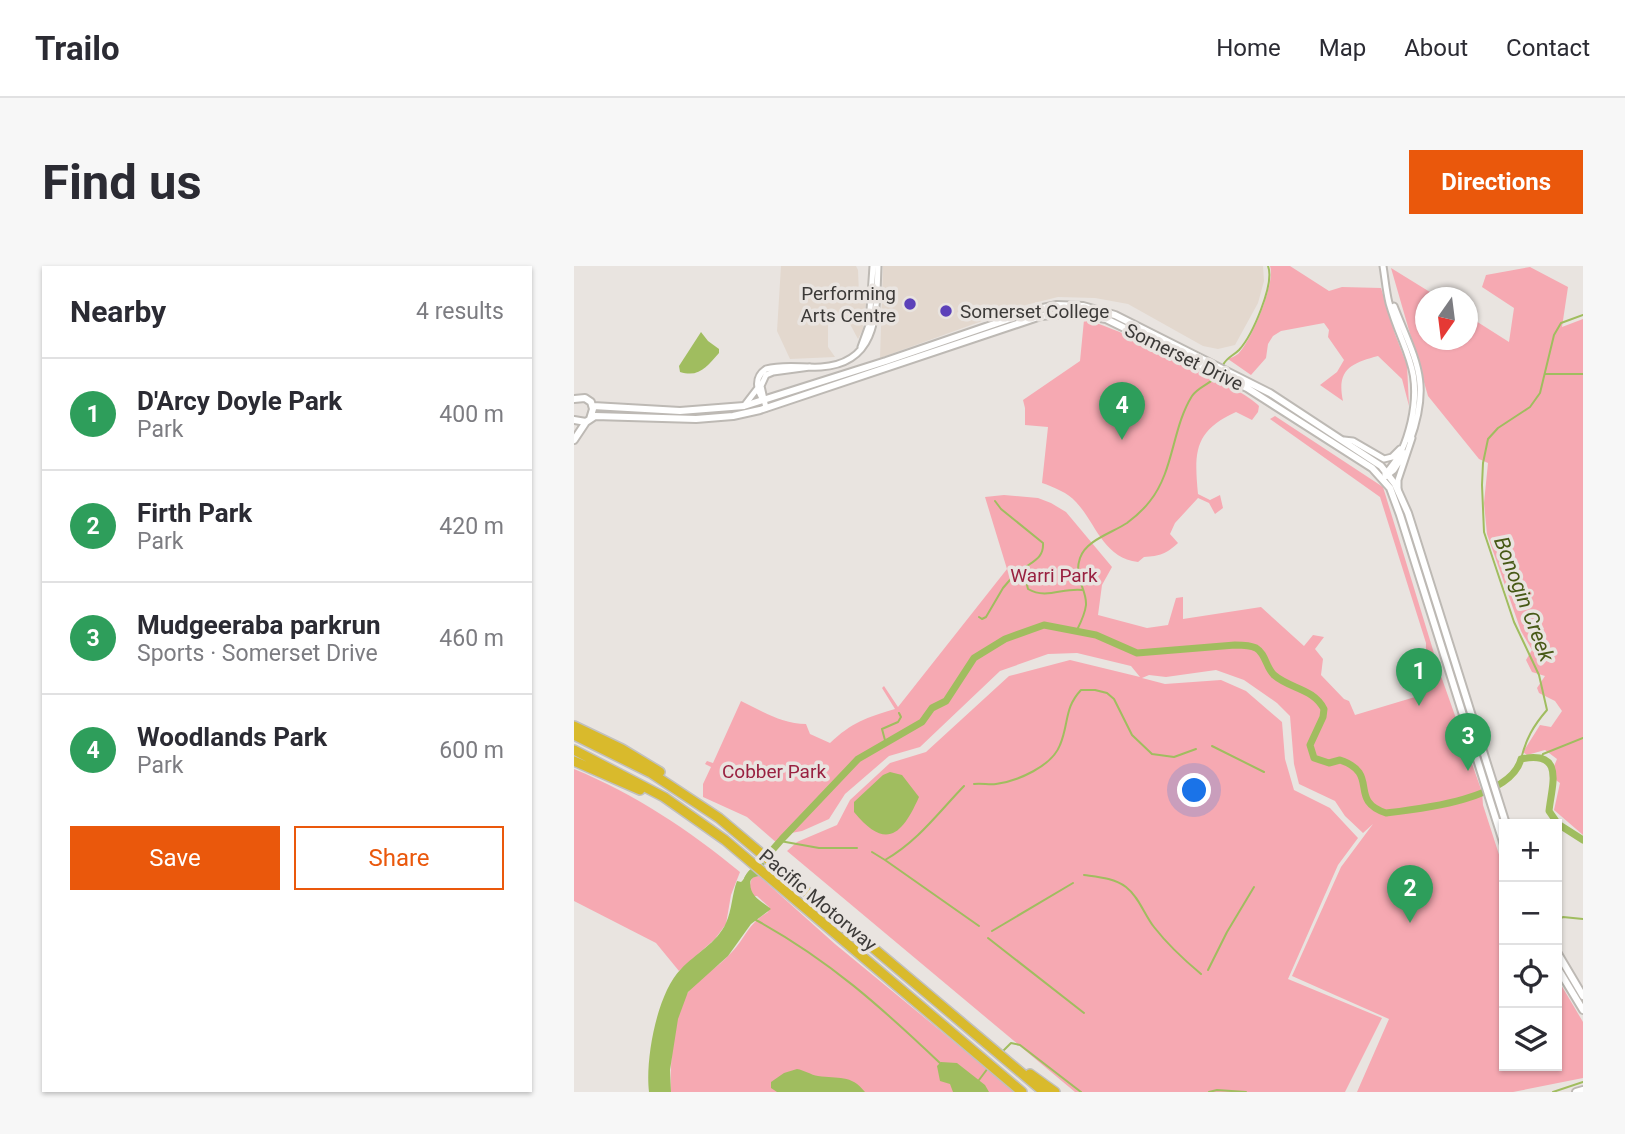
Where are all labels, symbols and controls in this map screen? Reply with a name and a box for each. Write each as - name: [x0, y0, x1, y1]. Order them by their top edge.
- text: Trailo: [35, 29, 120, 68]
- text: Home: [1216, 34, 1281, 62]
- text: Map: [1319, 34, 1366, 62]
- text: About: [1404, 34, 1468, 62]
- text: Contact: [1506, 34, 1590, 62]
- button: Directions: [1409, 150, 1583, 214]
- text: Find us: [42, 154, 202, 211]
- place label: Performing Arts Centre: [800, 282, 896, 327]
- north arrow: [1415, 287, 1478, 350]
- text: Nearby: [70, 294, 166, 329]
- marker: Performing Arts Centre: [902, 296, 918, 312]
- text: 4 results: [416, 298, 504, 325]
- place label: Somerset College: [960, 300, 1109, 323]
- marker: Somerset College: [938, 303, 954, 319]
- street label: Somerset Drive: [1121, 318, 1247, 396]
- pin: 4: [1099, 382, 1145, 440]
- text: D'Arcy Doyle Park: [137, 386, 342, 416]
- text: 1: [86, 401, 100, 428]
- text: 400 m: [439, 401, 504, 428]
- text: Park: [137, 416, 183, 443]
- text: Firth Park: [137, 498, 252, 528]
- text: 2: [86, 513, 100, 540]
- text: 420 m: [439, 513, 504, 540]
- text: Park: [137, 528, 183, 555]
- water label: Bonogin Creek: [1489, 533, 1559, 665]
- park label: Warri Park: [1010, 564, 1098, 587]
- text: Mudgeeraba parkrun: [137, 610, 381, 640]
- text: 3: [86, 625, 100, 652]
- text: 460 m: [439, 625, 504, 652]
- text: Sports · Somerset Drive: [137, 640, 378, 667]
- pin: 1: [1396, 648, 1442, 706]
- pin: 3: [1445, 713, 1491, 771]
- text: Woodlands Park: [137, 722, 327, 752]
- text: 4: [86, 737, 100, 764]
- text: 600 m: [439, 737, 504, 764]
- text: Park: [137, 752, 183, 779]
- park label: Cobber Park: [722, 760, 826, 783]
- your location: [1177, 773, 1211, 807]
- map controls: [1499, 819, 1562, 1071]
- button: +: [1499, 819, 1562, 882]
- button: Save: [70, 826, 280, 890]
- button: Share: [294, 826, 504, 890]
- street label: Pacific Motorway: [755, 844, 881, 956]
- pin: 2: [1387, 865, 1433, 923]
- button: −: [1499, 882, 1562, 945]
- button: locate: [1499, 945, 1562, 1008]
- button: layers: [1499, 1008, 1562, 1071]

